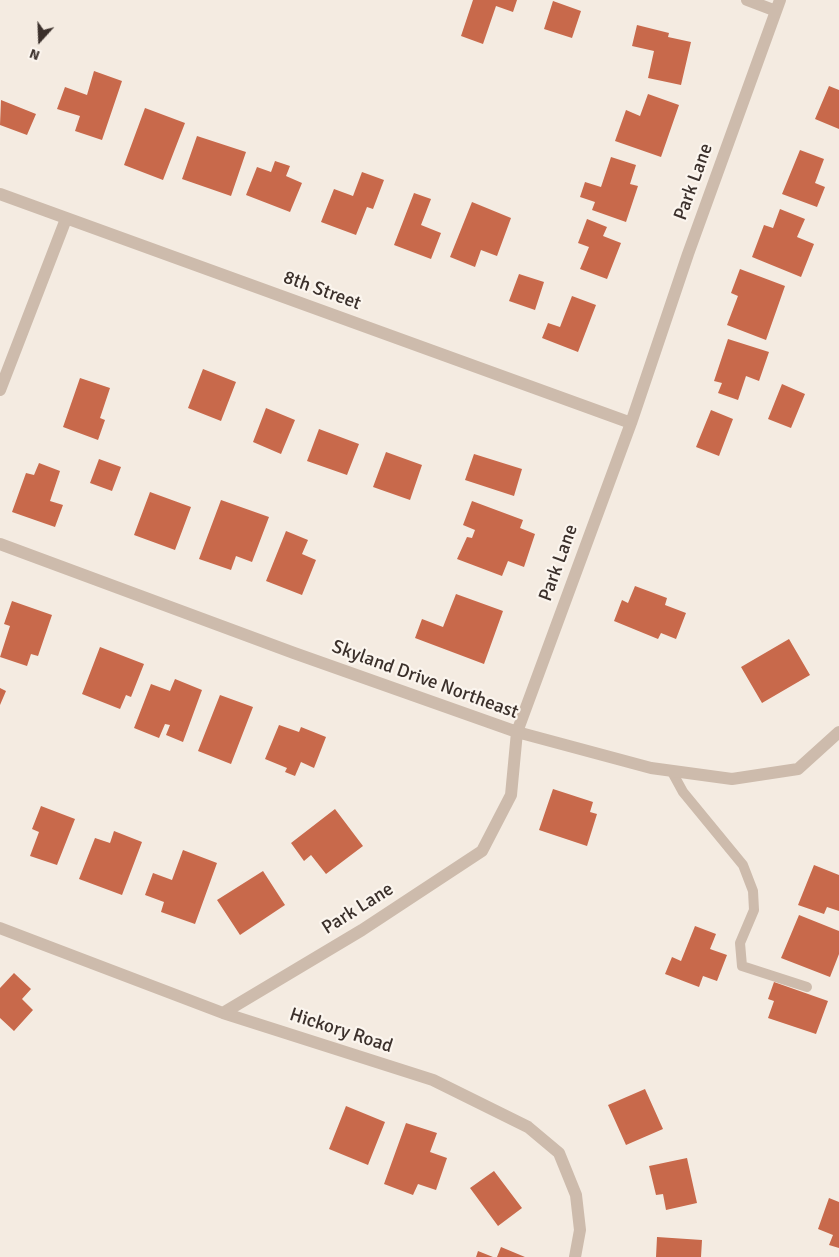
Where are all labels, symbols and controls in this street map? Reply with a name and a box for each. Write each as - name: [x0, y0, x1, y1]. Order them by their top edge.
- north arrow: [15, 15, 65, 65]
- text: N: [27, 45, 42, 64]
- street label: Park Lane: [670, 141, 718, 223]
- street label: 8th Street: [280, 266, 364, 316]
- street label: Park Lane: [535, 522, 583, 604]
- street label: Skyland Drive Northeast: [329, 636, 521, 724]
- street label: Park Lane: [318, 878, 398, 940]
- street label: Hickory Road: [287, 1004, 395, 1058]

